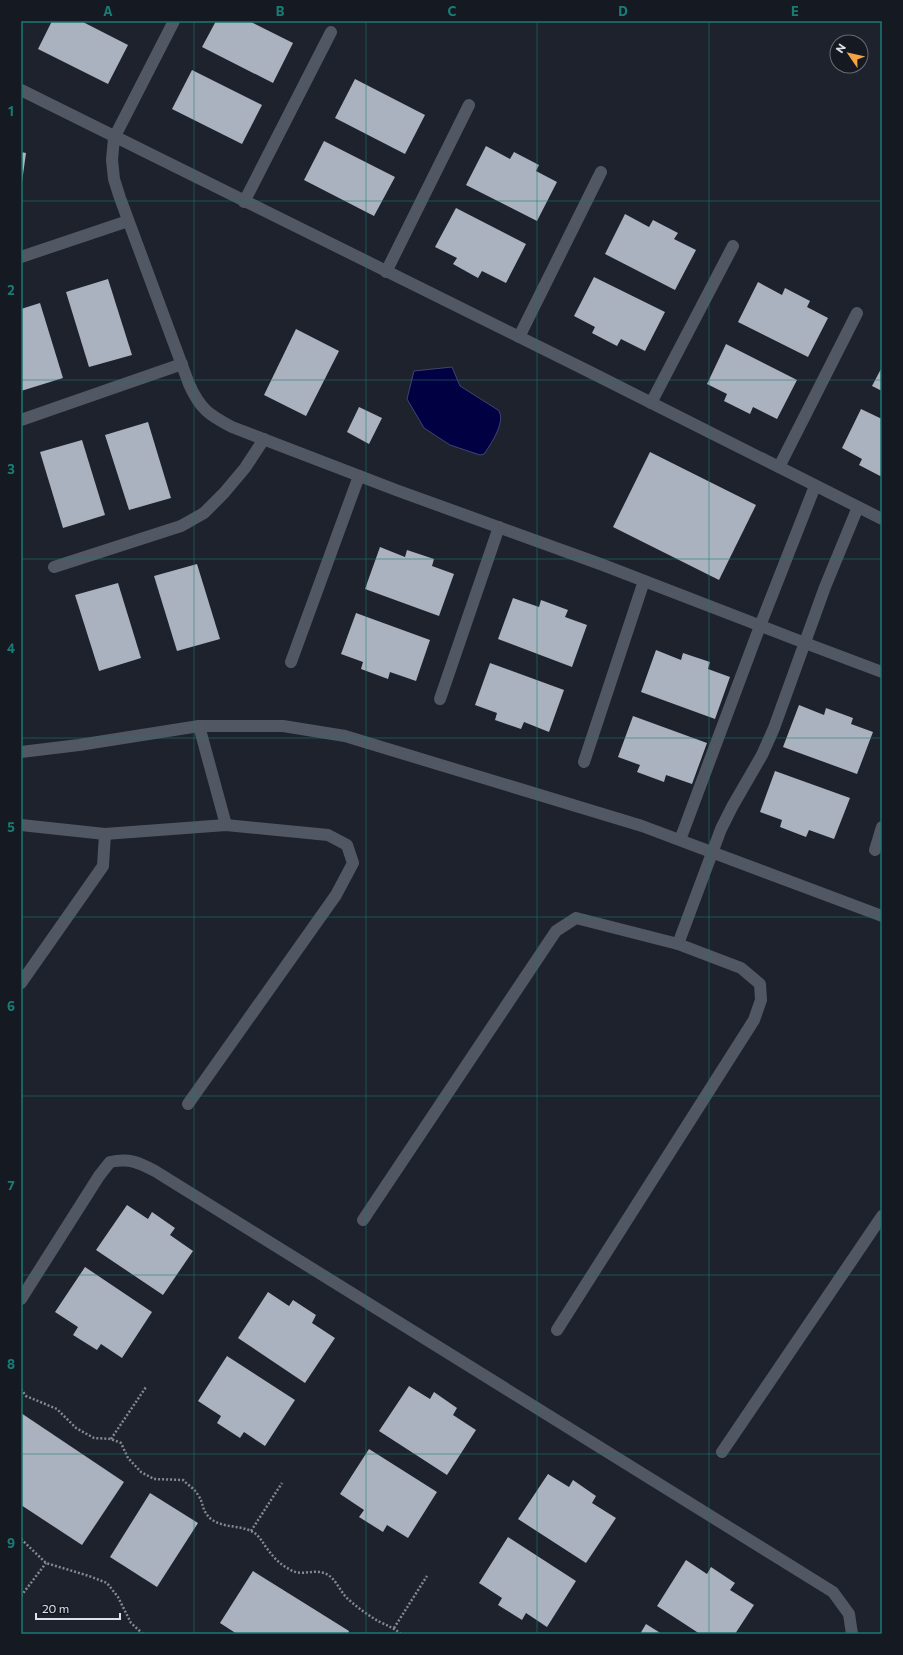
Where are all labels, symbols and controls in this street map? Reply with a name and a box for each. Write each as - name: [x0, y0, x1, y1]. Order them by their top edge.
- text: A: [103, 3, 113, 19]
- text: B: [276, 3, 285, 19]
- text: C: [448, 3, 457, 19]
- text: D: [618, 3, 628, 19]
- text: E: [791, 3, 799, 19]
- north arrow: [829, 34, 869, 74]
- text: N: [833, 41, 848, 55]
- text: 1: [8, 103, 14, 119]
- text: 2: [7, 282, 15, 298]
- text: 3: [7, 461, 15, 477]
- text: 4: [7, 640, 15, 656]
- text: 5: [7, 819, 15, 835]
- text: 6: [7, 998, 15, 1014]
- text: 7: [7, 1177, 15, 1193]
- text: 8: [7, 1356, 15, 1372]
- text: 9: [7, 1535, 15, 1551]
- scale bar: [36, 1595, 120, 1621]
- text: 20 m: [42, 1601, 69, 1615]

